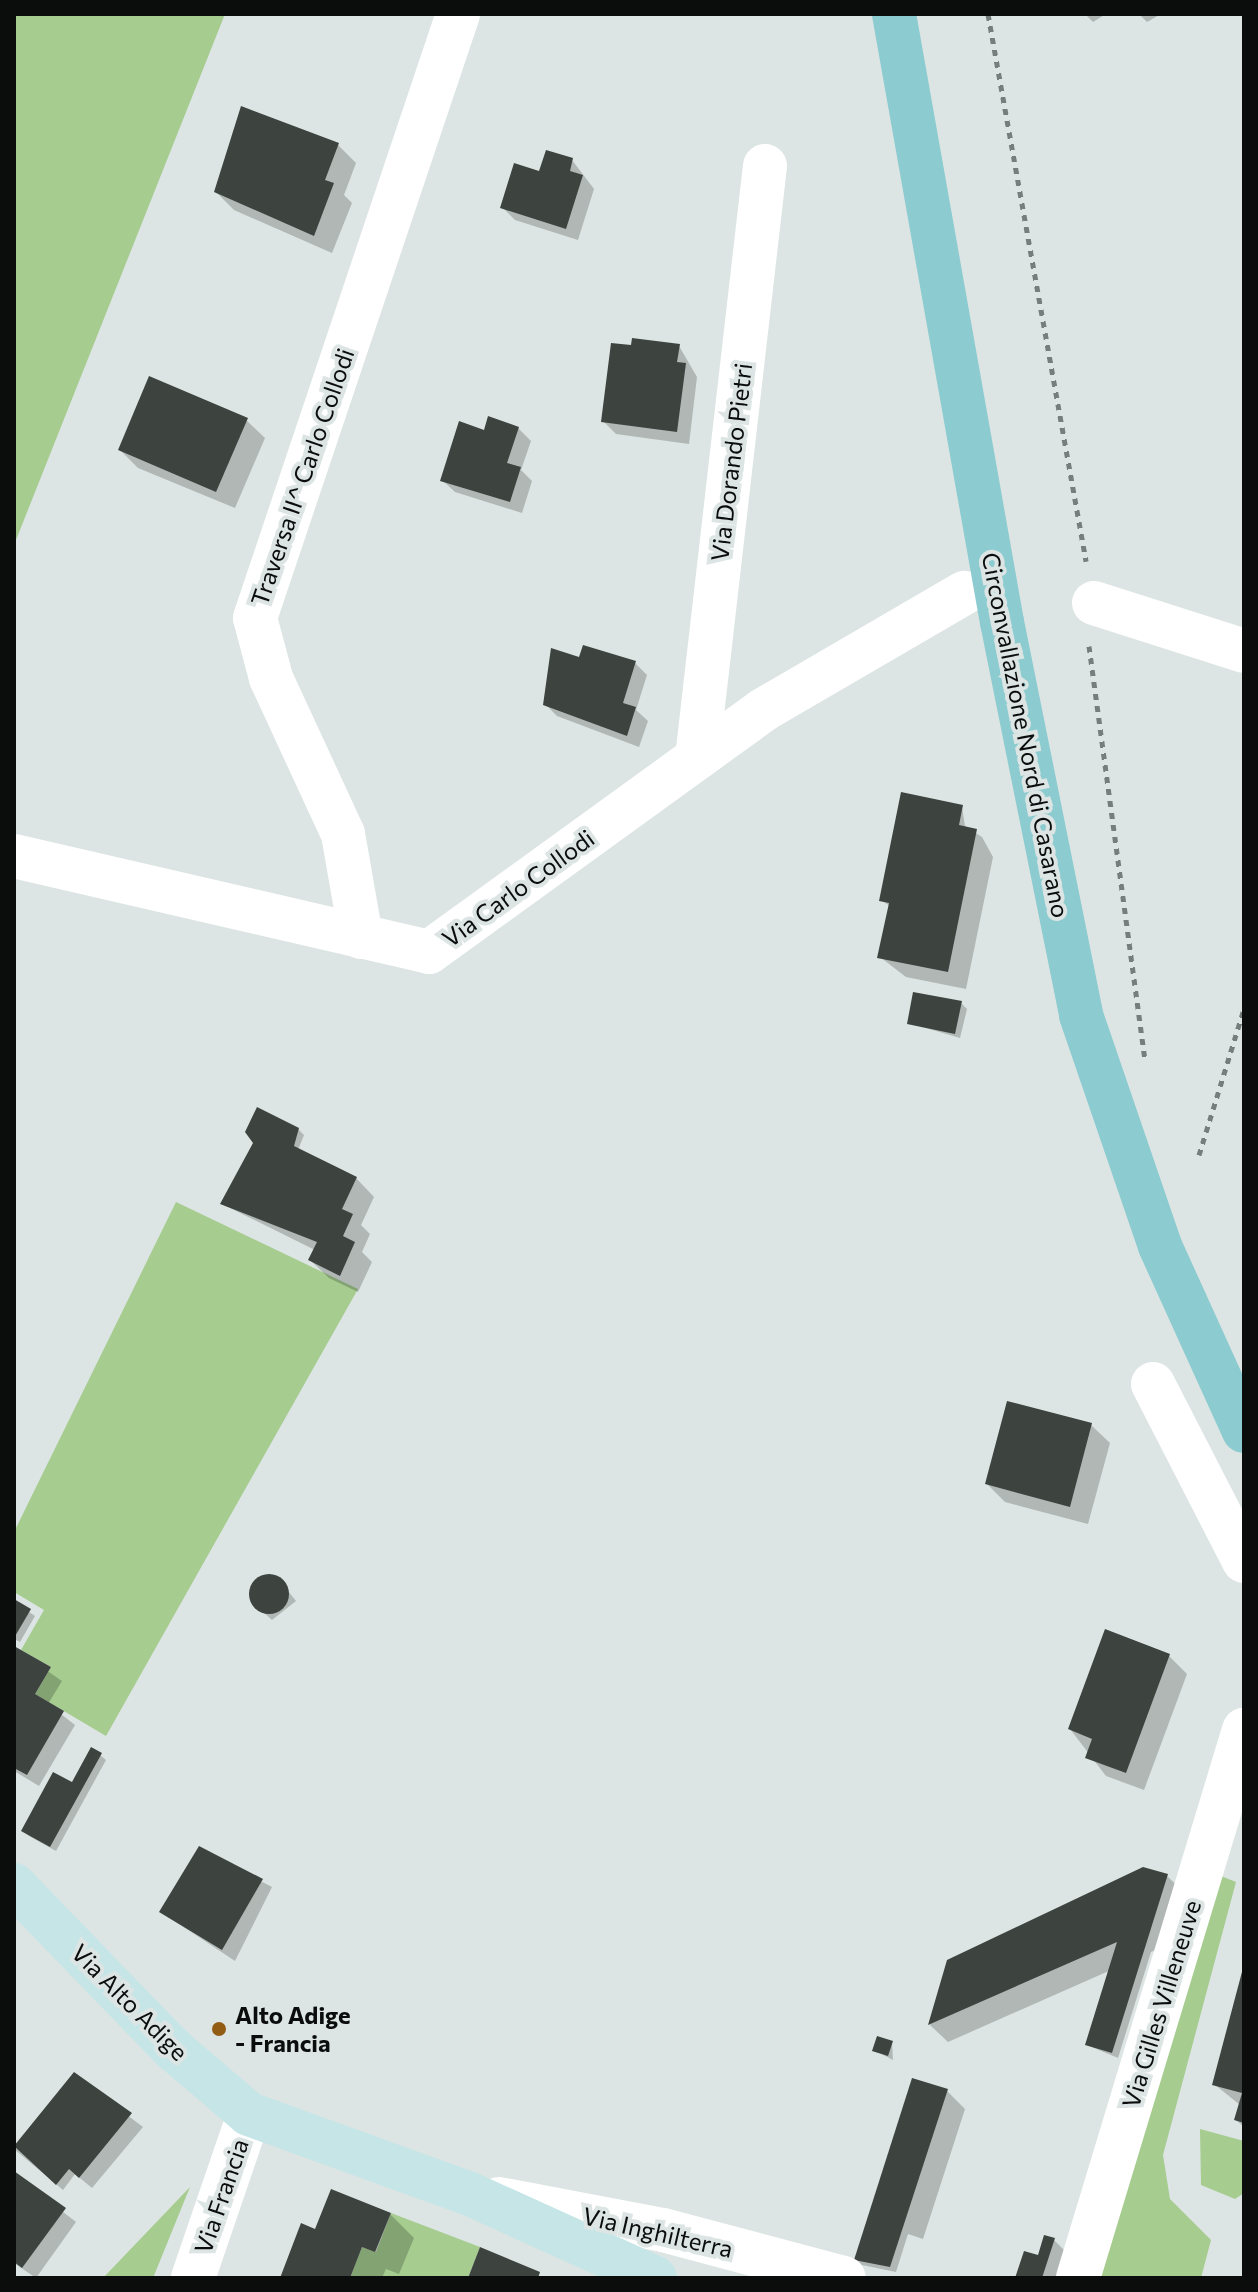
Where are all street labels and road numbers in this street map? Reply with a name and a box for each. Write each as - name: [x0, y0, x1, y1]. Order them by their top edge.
- street label: Traversa II^ Carlo Collodi: [244, 344, 360, 610]
- street label: Via Dorando Pietri: [705, 361, 757, 563]
- street label: Circonvallazione Nord di Casarano: [976, 550, 1076, 920]
- street label: Via Carlo Collodi: [436, 823, 600, 953]
- street label: Via Gilles Villeneuve: [1116, 1897, 1206, 2111]
- street label: Via Alto Adige: [66, 1938, 194, 2066]
- street label: Via Francia: [188, 2135, 254, 2257]
- street label: Via Inghilterra: [580, 2201, 736, 2263]

